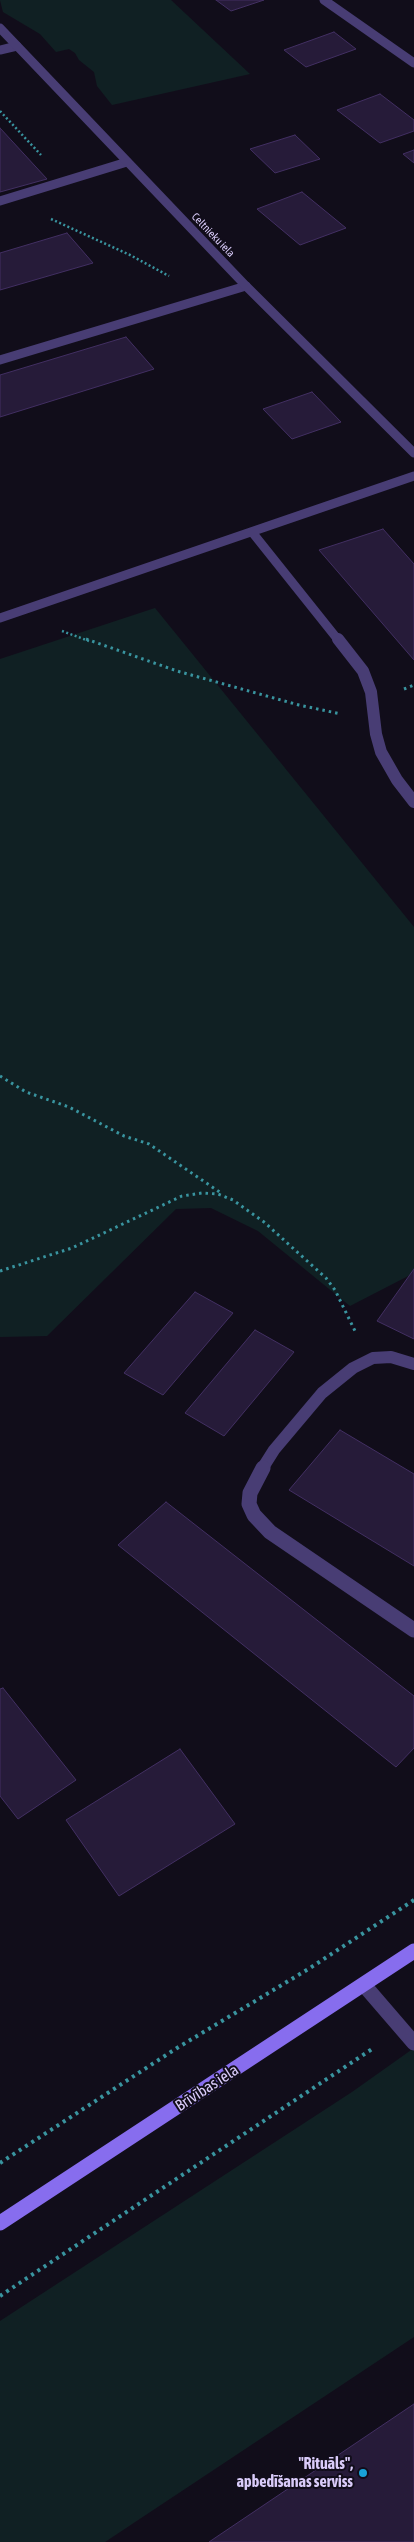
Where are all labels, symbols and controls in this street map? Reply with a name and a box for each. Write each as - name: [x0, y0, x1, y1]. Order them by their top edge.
- street label: Celtnieku iela: [189, 210, 237, 260]
- street label: Brīvības iela: [172, 2060, 242, 2116]
- place label: "Rituāls", apbedīšanas serviss: [237, 2454, 353, 2492]
- marker: "Rituāls", apbedīšanas serviss: [357, 2467, 369, 2479]

